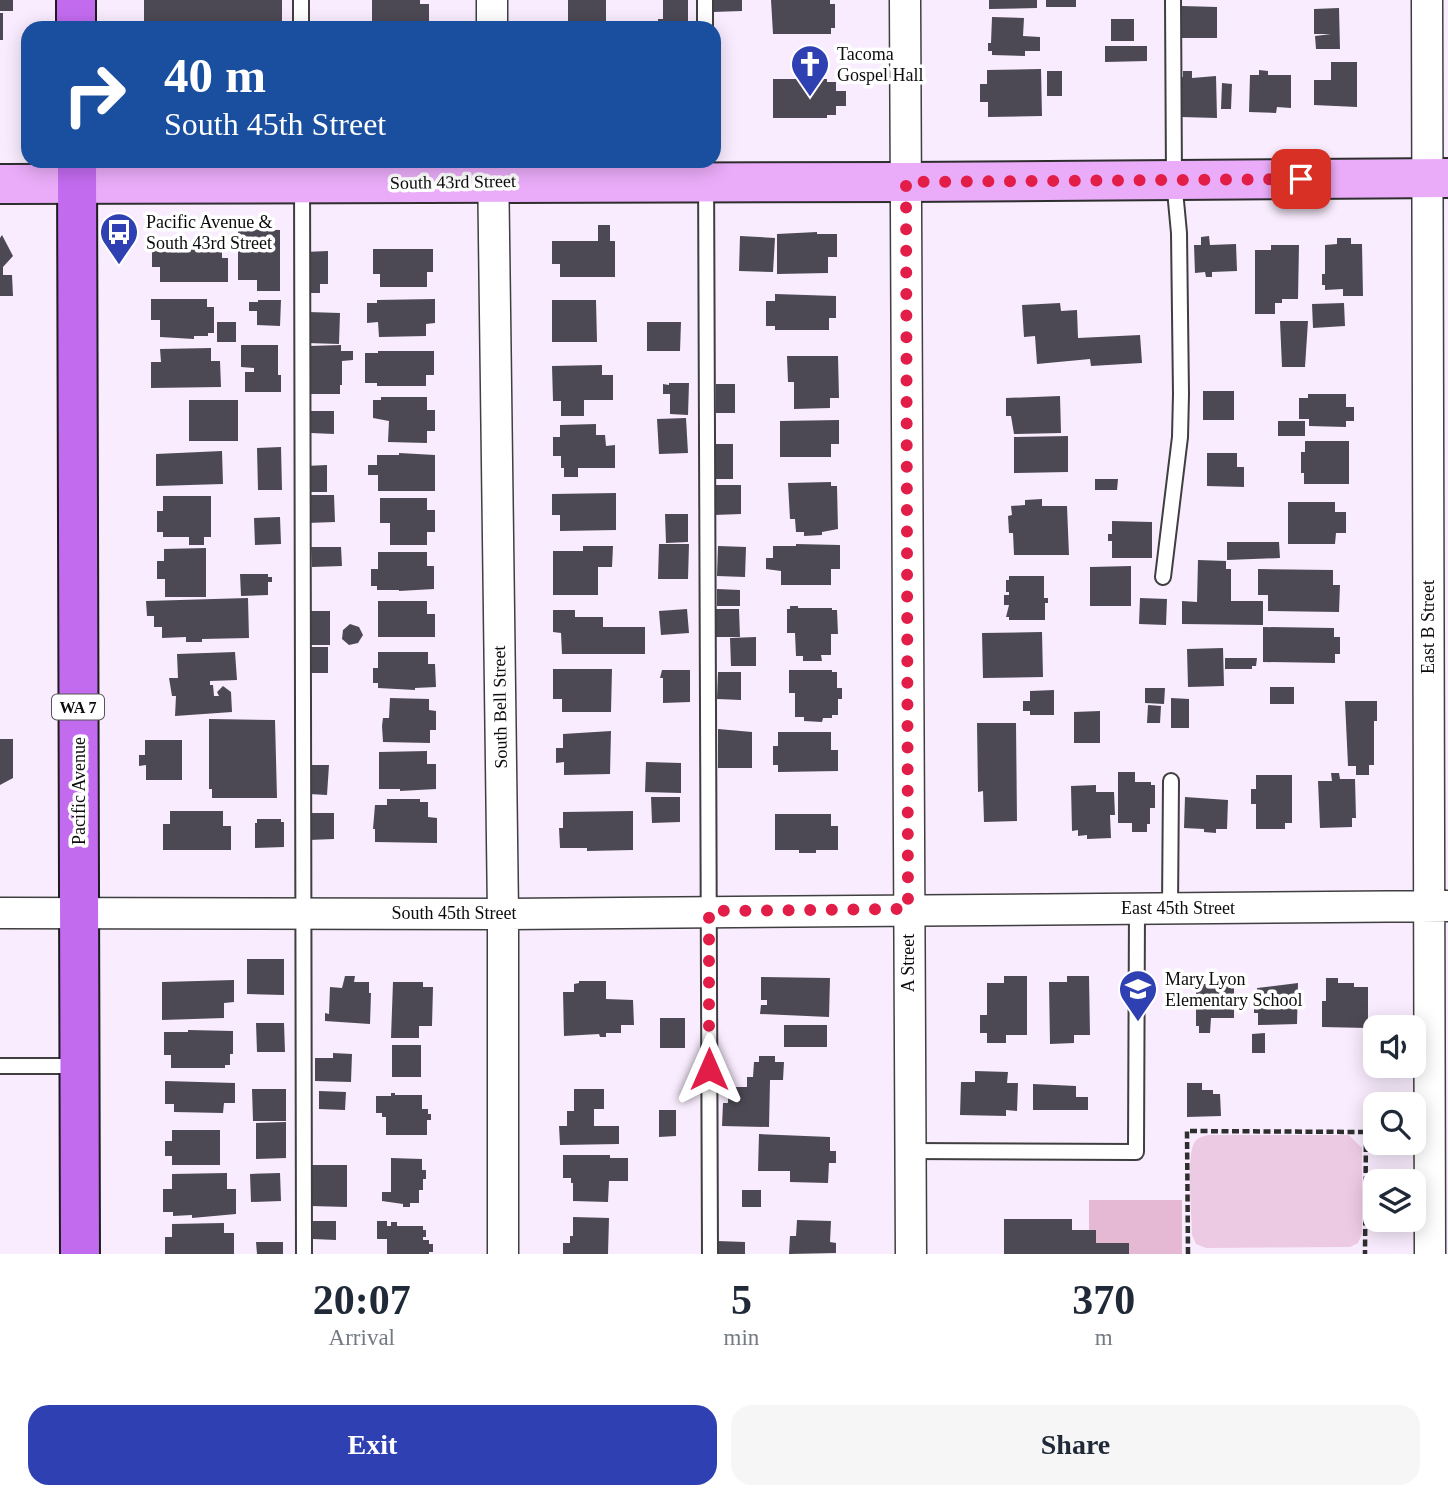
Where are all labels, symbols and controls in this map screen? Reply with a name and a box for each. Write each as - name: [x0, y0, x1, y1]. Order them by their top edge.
- church icon: Tacoma Gospel Hall: [789, 43, 831, 98]
- place label: Tacoma Gospel Hall: [837, 44, 923, 85]
- text: 40 m: [164, 48, 266, 103]
- icon: right: [49, 49, 140, 140]
- text: South 45th Street: [164, 106, 386, 142]
- pin: [1271, 149, 1331, 209]
- icon: arrive: [1282, 160, 1320, 198]
- street label: South 43rd Street: [390, 171, 516, 193]
- bus stop icon: Pacific Avenue & South 43rd Street: [98, 211, 140, 266]
- place label: Pacific Avenue & South 43rd Street: [146, 212, 273, 253]
- street label: East B Street: [1418, 580, 1438, 674]
- street label: South Bell Street: [489, 645, 511, 769]
- road number: WA 7: [52, 694, 104, 720]
- street label: Pacific Avenue: [69, 737, 89, 845]
- street label: East 45th Street: [1121, 898, 1235, 918]
- street label: South 45th Street: [392, 903, 517, 923]
- street label: A Street: [898, 934, 918, 992]
- school or university icon: Mary Lyon Elementary School: [1117, 968, 1159, 1023]
- place label: Mary Lyon Elementary School: [1165, 969, 1302, 1010]
- map controls: [1363, 1015, 1426, 1232]
- button: sound: [1363, 1015, 1426, 1078]
- position arrow: [672, 1032, 746, 1106]
- button: search: [1363, 1092, 1426, 1155]
- button: layers: [1363, 1169, 1426, 1232]
- text: 20:07: [313, 1277, 411, 1323]
- text: 5: [731, 1277, 752, 1323]
- text: 370: [1072, 1277, 1135, 1323]
- text: Arrival: [329, 1325, 395, 1350]
- text: min: [724, 1325, 759, 1350]
- text: m: [1095, 1325, 1113, 1350]
- button: Exit: [28, 1405, 717, 1485]
- button: Share: [731, 1405, 1420, 1485]

